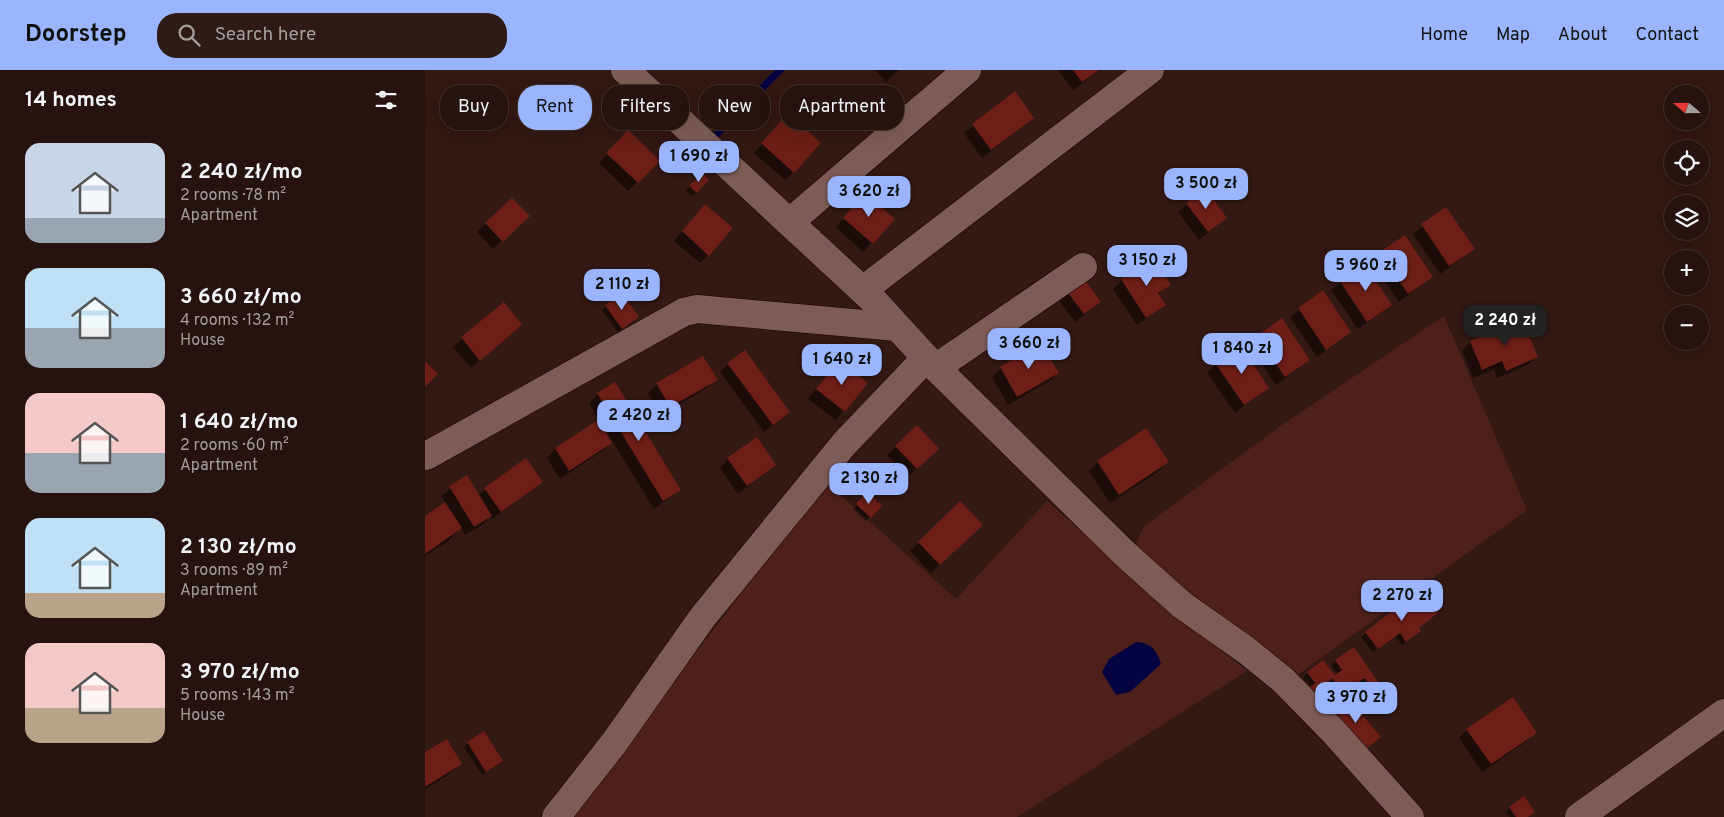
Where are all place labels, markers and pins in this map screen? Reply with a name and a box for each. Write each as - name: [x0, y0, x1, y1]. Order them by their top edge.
- pin: 1 690 zł: [647, 140, 751, 183]
- pin: 3 500 zł: [1154, 168, 1258, 210]
- pin: 3 620 zł: [817, 176, 921, 218]
- pin: 3 150 zł: [1095, 244, 1199, 287]
- pin: 5 960 zł: [1314, 250, 1418, 292]
- pin: 2 110 zł: [570, 268, 674, 311]
- pin: 2 240 zł: [1453, 304, 1557, 347]
- pin: 3 660 zł: [977, 328, 1081, 370]
- pin: 1 840 zł: [1190, 332, 1294, 375]
- pin: 1 640 zł: [790, 344, 894, 386]
- pin: 2 420 zł: [587, 400, 691, 442]
- pin: 2 130 zł: [817, 462, 921, 505]
- pin: 2 270 zł: [1350, 580, 1454, 622]
- pin: 3 970 zł: [1304, 682, 1408, 724]

